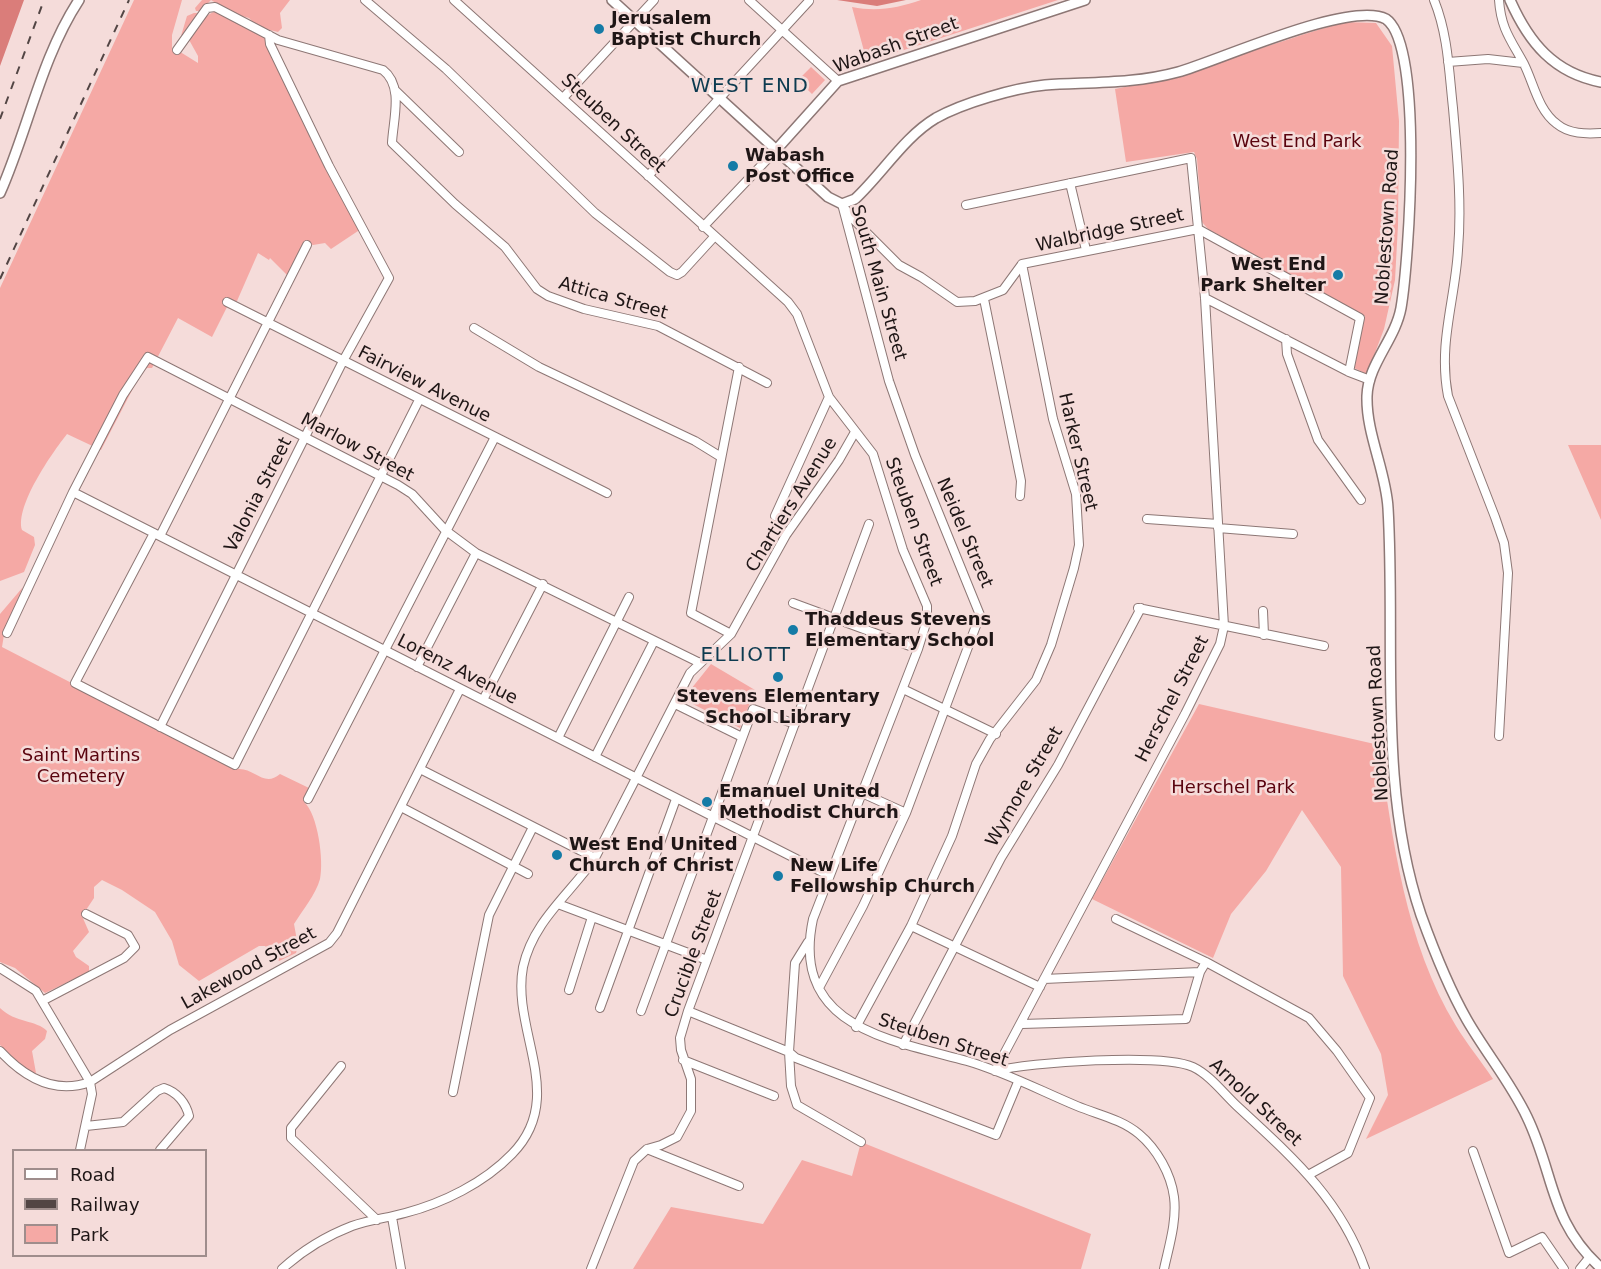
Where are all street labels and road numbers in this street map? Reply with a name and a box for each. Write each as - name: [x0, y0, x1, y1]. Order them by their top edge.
- street label: Wabash Street: [831, 13, 961, 79]
- street label: Steuben Street: [556, 70, 670, 178]
- street label: Noblestown Road: [1372, 148, 1404, 306]
- street label: South Main Street: [845, 202, 911, 364]
- street label: Walbridge Street: [1034, 205, 1186, 257]
- street label: Attica Street: [556, 273, 670, 325]
- street label: Fairview Avenue: [354, 342, 494, 428]
- street label: Harker Street: [1053, 391, 1101, 513]
- street label: Marlow Street: [297, 409, 417, 487]
- street label: Valonia Street: [221, 434, 297, 556]
- street label: Chartiers Avenue: [742, 434, 842, 576]
- street label: Steuben Street: [880, 455, 946, 589]
- street label: Neidel Street: [931, 475, 997, 591]
- street label: Lorenz Avenue: [393, 630, 521, 710]
- street label: Herschel Street: [1132, 632, 1214, 766]
- street label: Noblestown Road: [1364, 644, 1394, 802]
- street label: Wymore Street: [982, 723, 1068, 851]
- street label: Crucible Street: [661, 887, 727, 1021]
- street label: Lakewood Street: [178, 923, 320, 1015]
- street label: Steuben Street: [875, 1010, 1011, 1072]
- street label: Arnold Street: [1204, 1055, 1306, 1151]

